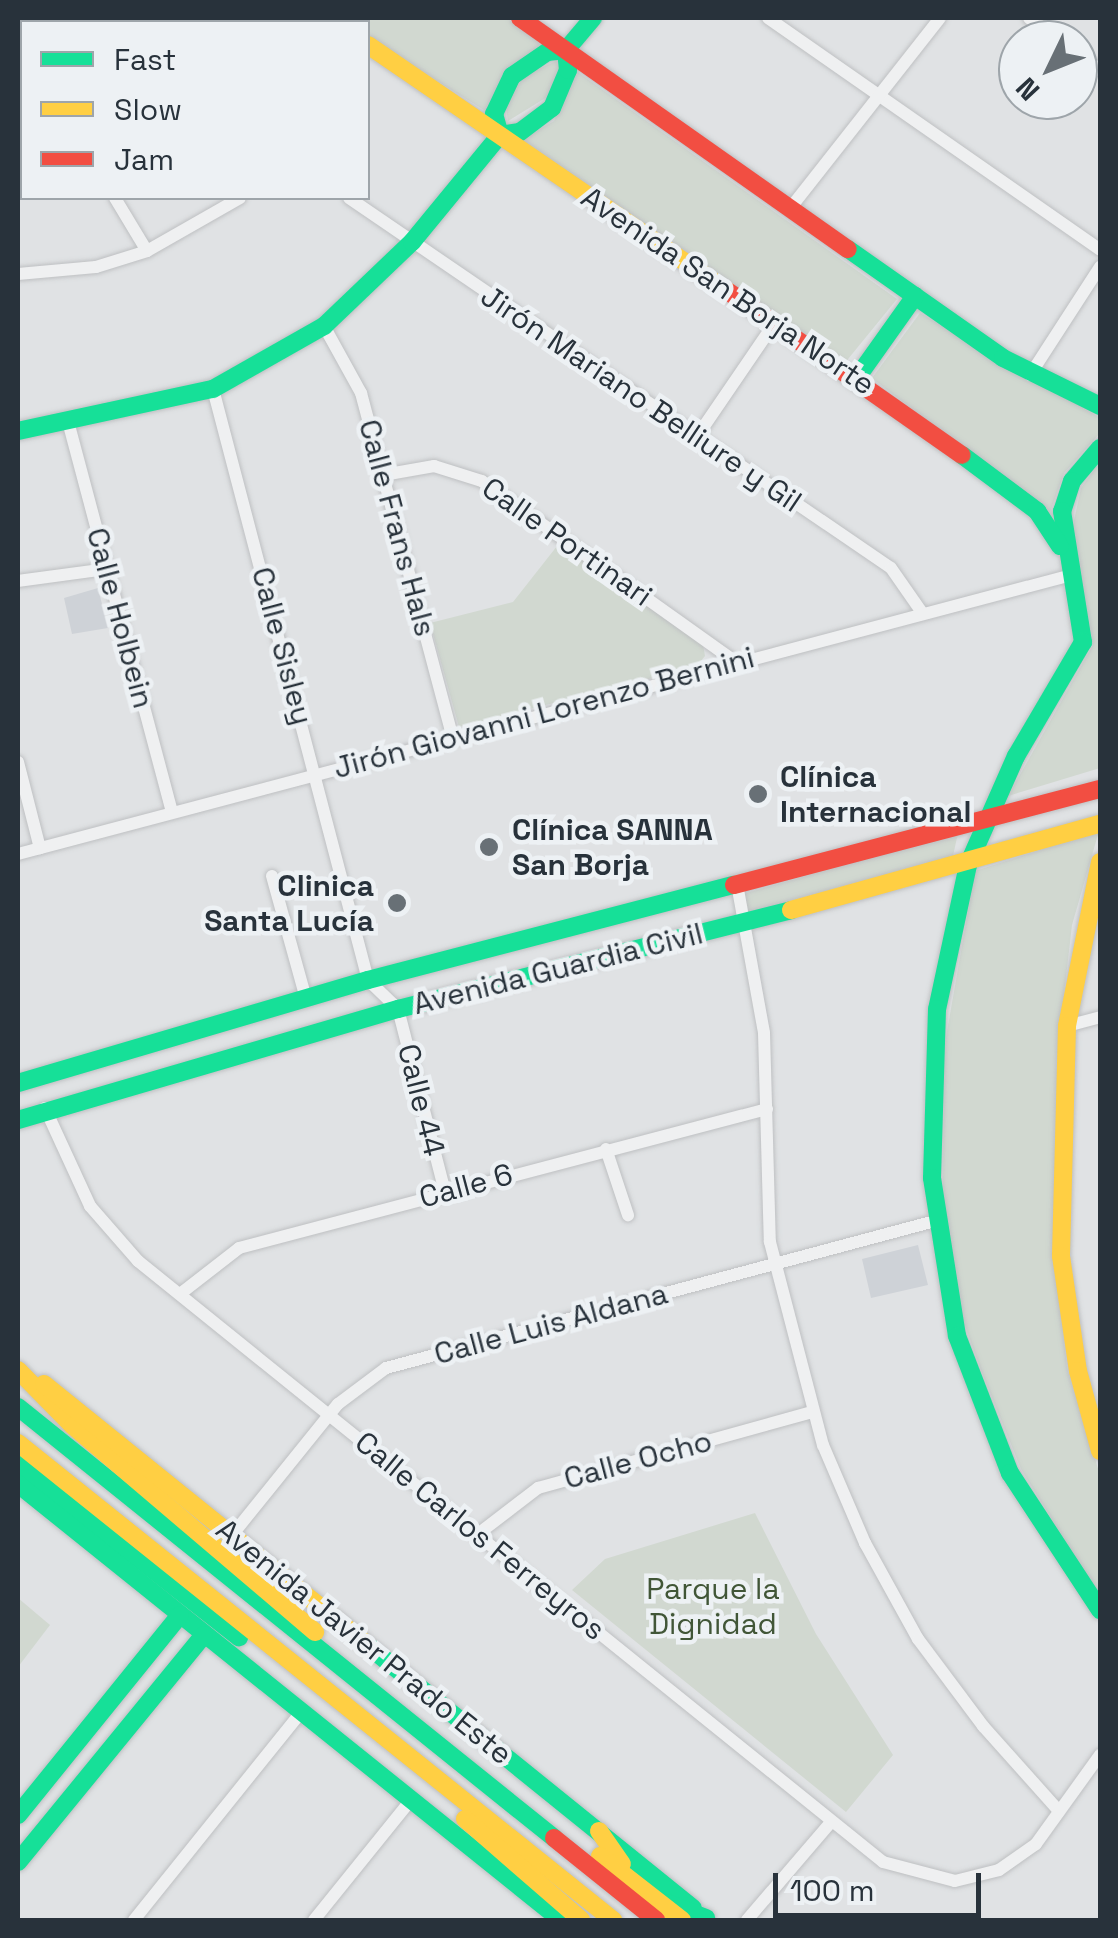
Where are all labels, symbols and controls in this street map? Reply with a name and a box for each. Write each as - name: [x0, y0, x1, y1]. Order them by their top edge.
- legend: [20, 20, 370, 200]
- north arrow: [998, 20, 1098, 120]
- text: Fast: [114, 40, 176, 79]
- text: N: [1008, 70, 1047, 108]
- text: Slow: [114, 90, 182, 129]
- text: Jam: [114, 140, 174, 179]
- street label: Avenida San Borja Norte: [574, 179, 882, 403]
- street label: Jirón Mariano Belliure y Gil: [474, 278, 808, 520]
- street label: Calle Frans Hals: [351, 416, 443, 640]
- street label: Calle Portinari: [475, 470, 659, 614]
- street label: Calle Holbein: [79, 524, 161, 712]
- street label: Calle Sisley: [244, 563, 320, 729]
- street label: Jirón Giovanni Lorenzo Bernini: [330, 639, 758, 787]
- place label: Clínica Internacional: [780, 759, 972, 830]
- marker: Clínica Internacional: [745, 781, 771, 807]
- place label: Clínica SANNA San Borja: [512, 812, 713, 882]
- marker: Clínica SANNA San Borja: [476, 834, 502, 860]
- place label: Clinica Santa Lucía: [204, 868, 374, 938]
- marker: Clinica Santa Lucía: [384, 890, 410, 916]
- street label: Avenida Guardia Civil: [410, 916, 706, 1022]
- street label: Calle 44: [390, 1040, 452, 1160]
- street label: Calle 6: [415, 1156, 517, 1216]
- street label: Calle Luis Aldana: [430, 1275, 672, 1373]
- street label: Calle Ocho: [560, 1423, 716, 1497]
- street label: Calle Carlos Ferreyros: [348, 1424, 612, 1648]
- street label: Avenida Javier Prado Este: [209, 1512, 519, 1772]
- park label: Parque la Dignidad: [646, 1571, 780, 1642]
- scale bar: [778, 1853, 986, 1915]
- text: 100 m: [790, 1871, 875, 1910]

